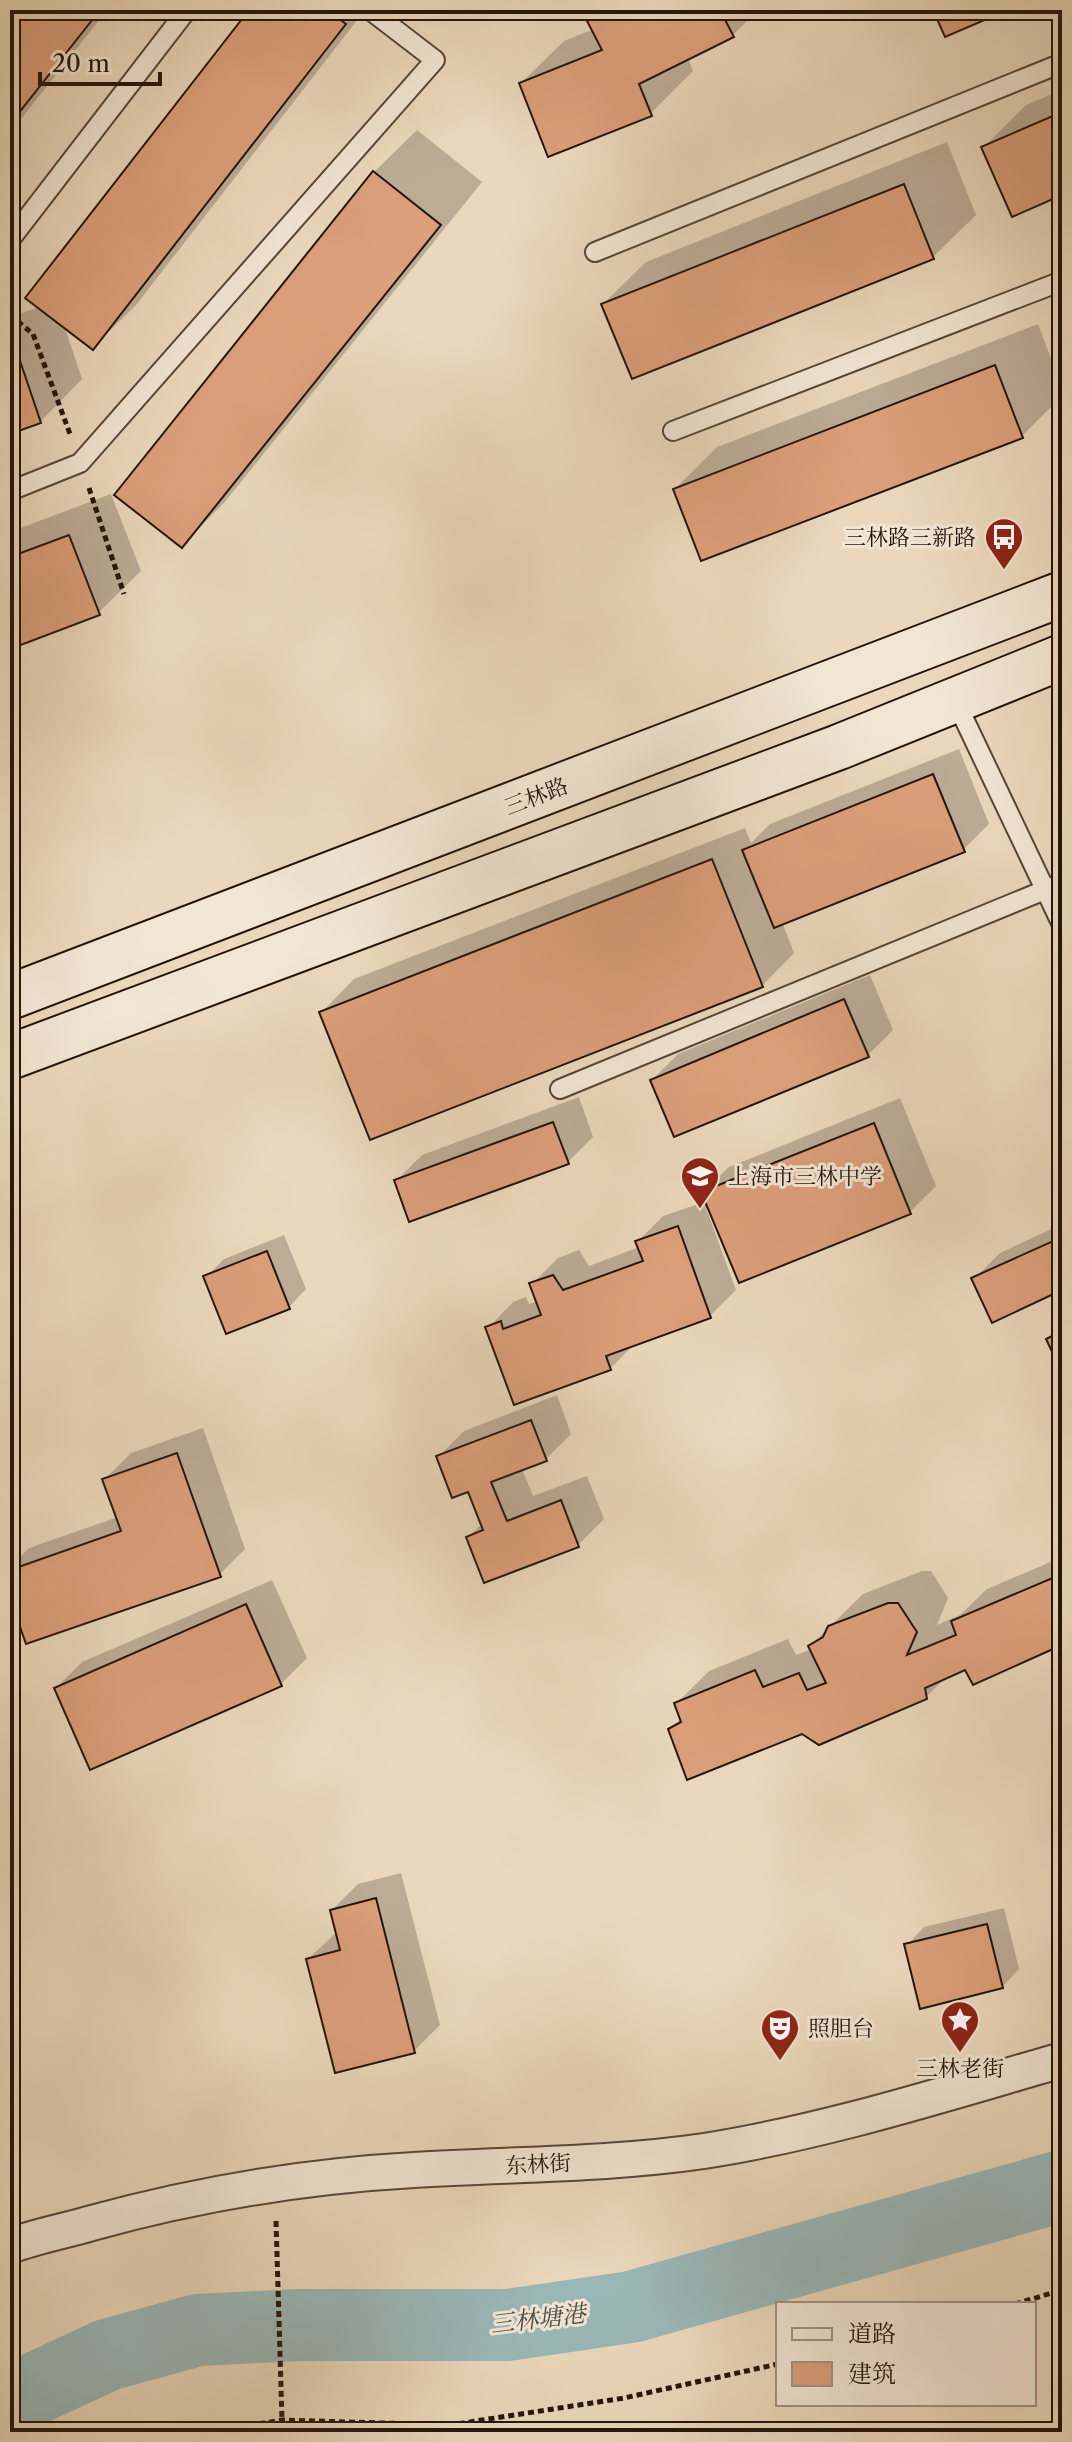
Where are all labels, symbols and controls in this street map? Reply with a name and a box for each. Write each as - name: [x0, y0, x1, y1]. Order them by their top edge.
- scale bar: [40, 36, 160, 86]
- text: 20 m: [52, 49, 110, 78]
- bus stop icon: 三林路三新路: [983, 516, 1025, 571]
- place label: 三林路三新路: [844, 524, 976, 551]
- street label: 三林路: [501, 772, 572, 821]
- school or university icon: 上海市三林中学: [679, 1155, 721, 1210]
- place label: 上海市三林中学: [728, 1163, 882, 1190]
- place icon: 三林老街: [939, 1999, 981, 2054]
- theatre icon: 照胆台: [759, 2007, 801, 2062]
- place label: 照胆台: [808, 2015, 874, 2042]
- place label: 三林老街: [916, 2055, 1004, 2082]
- street label: 东林街: [504, 2149, 572, 2180]
- water label: 三林塘港: [489, 2298, 590, 2339]
- legend: [776, 2302, 1036, 2406]
- text: 道路: [848, 2319, 896, 2348]
- text: 建筑: [848, 2359, 896, 2388]

